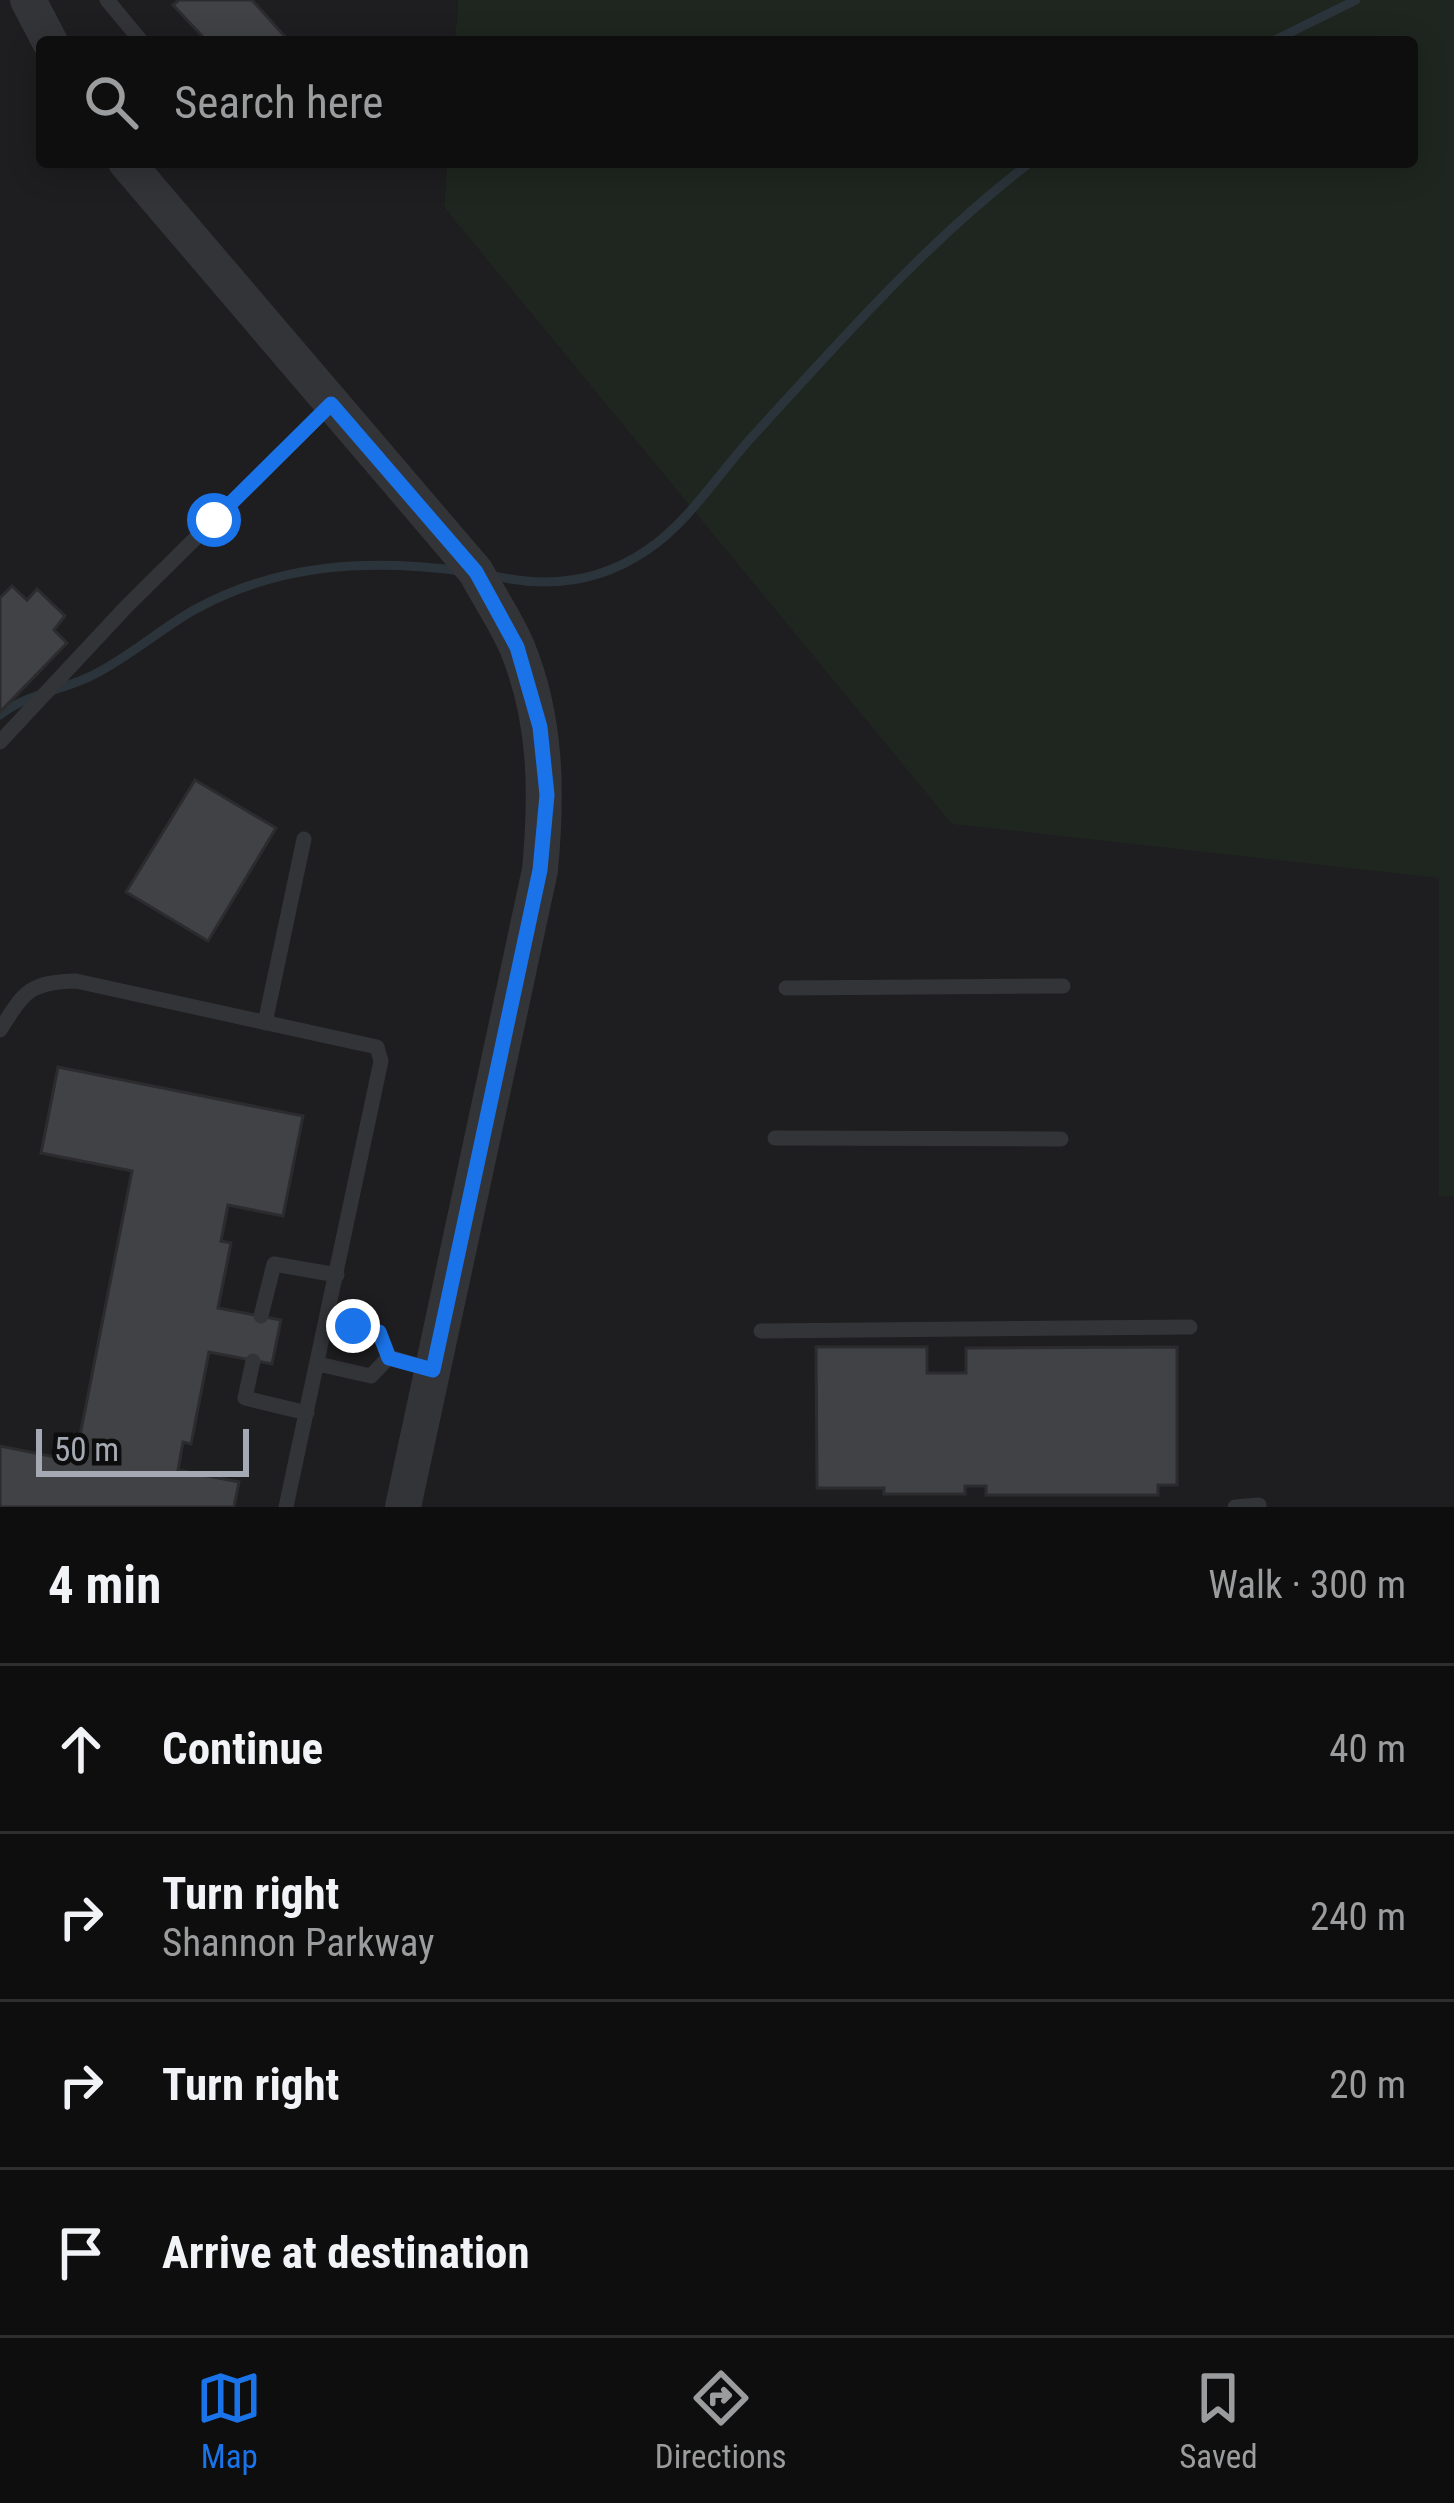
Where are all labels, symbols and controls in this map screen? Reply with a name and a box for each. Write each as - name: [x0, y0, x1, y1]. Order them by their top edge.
- search box: [36, 36, 1418, 168]
- icon: search: [78, 69, 144, 135]
- text: Search here: [174, 76, 383, 129]
- route start: [187, 493, 241, 547]
- route end: [326, 1299, 380, 1353]
- scale bar: [36, 1423, 249, 1476]
- text: 50 m: [54, 1430, 119, 1469]
- text: 4 min: [48, 1556, 161, 1615]
- text: Walk · 300 m: [1208, 1562, 1406, 1608]
- icon: ahead: [48, 1716, 114, 1782]
- text: Continue: [162, 1722, 323, 1775]
- text: 40 m: [1329, 1726, 1406, 1772]
- text: Turn right: [162, 1867, 339, 1920]
- icon: right: [48, 1884, 114, 1950]
- text: 240 m: [1310, 1894, 1406, 1940]
- text: Shannon Parkway: [162, 1920, 434, 1966]
- icon: right: [48, 2052, 114, 2118]
- text: Turn right: [162, 2058, 339, 2111]
- text: 20 m: [1329, 2062, 1406, 2108]
- icon: arrive: [48, 2220, 114, 2286]
- text: Arrive at destination: [162, 2226, 530, 2279]
- tab: Map: [196, 2365, 262, 2476]
- tab: Directions: [655, 2365, 787, 2476]
- tab: Saved: [1179, 2365, 1258, 2476]

